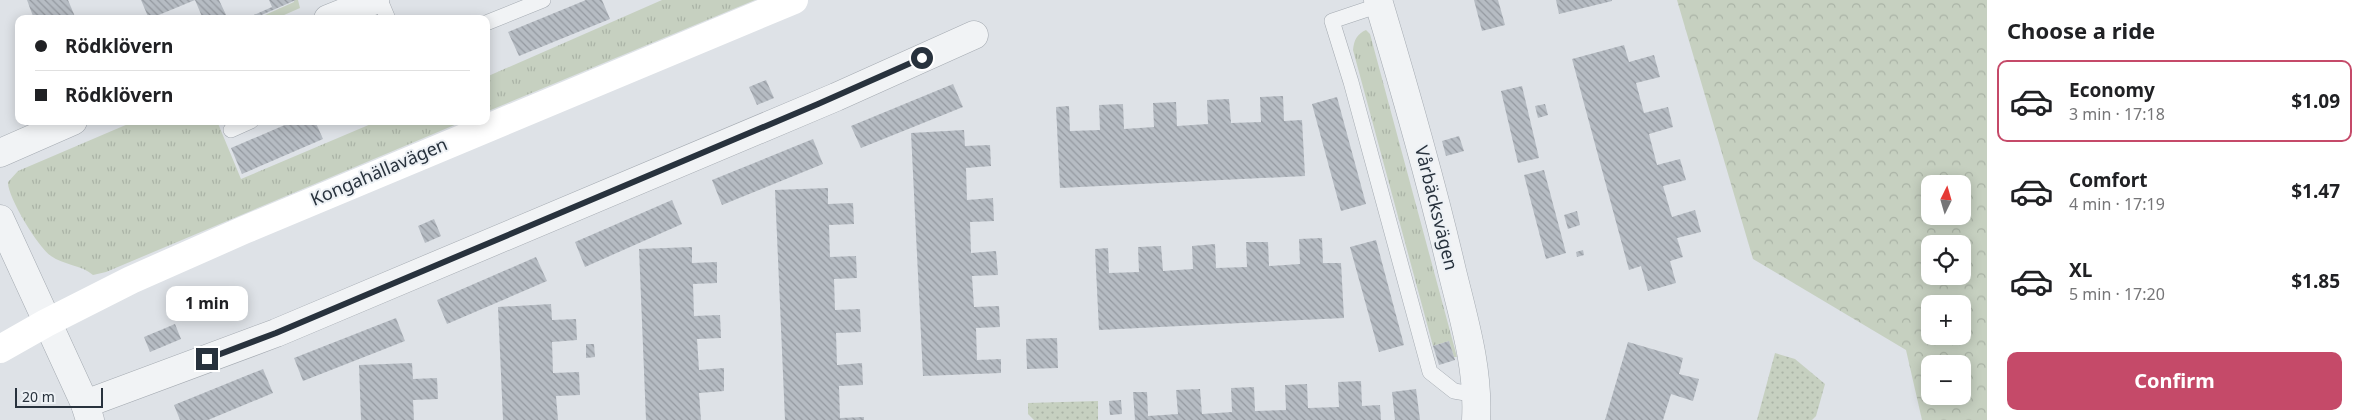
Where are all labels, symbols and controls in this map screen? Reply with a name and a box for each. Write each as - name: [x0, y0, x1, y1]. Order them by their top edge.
- text: Choose a ride: [2007, 15, 2155, 45]
- text: Rödklövern: [65, 33, 173, 59]
- route start: [911, 47, 933, 69]
- text: Economy: [2069, 77, 2155, 103]
- icon: car: [2009, 79, 2054, 124]
- text: Rödklövern: [65, 82, 173, 108]
- text: $1.09: [2291, 88, 2340, 114]
- text: 3 min · 17:18: [2069, 103, 2165, 125]
- street label: Kongahällavägen: [306, 131, 451, 211]
- street label: Vårbäcksvägen: [1410, 143, 1464, 273]
- text: Comfort: [2069, 167, 2148, 193]
- icon: car: [2009, 169, 2054, 214]
- north arrow: [1921, 175, 1971, 225]
- map controls: [1921, 175, 1971, 405]
- text: $1.47: [2291, 178, 2340, 204]
- text: 4 min · 17:19: [2069, 193, 2165, 215]
- button: locate: [1921, 235, 1971, 285]
- text: XL: [2069, 257, 2092, 283]
- icon: car: [2009, 259, 2054, 304]
- text: $1.85: [2291, 268, 2340, 294]
- text: 5 min · 17:20: [2069, 283, 2165, 305]
- callout: 1 min: [166, 286, 248, 322]
- text: 1 min: [185, 292, 229, 314]
- button: +: [1921, 295, 1971, 345]
- route end: [196, 348, 218, 370]
- button: Confirm: [2007, 352, 2342, 410]
- button: −: [1921, 355, 1971, 405]
- scale bar: [15, 385, 102, 408]
- text: 20 m: [22, 387, 55, 406]

